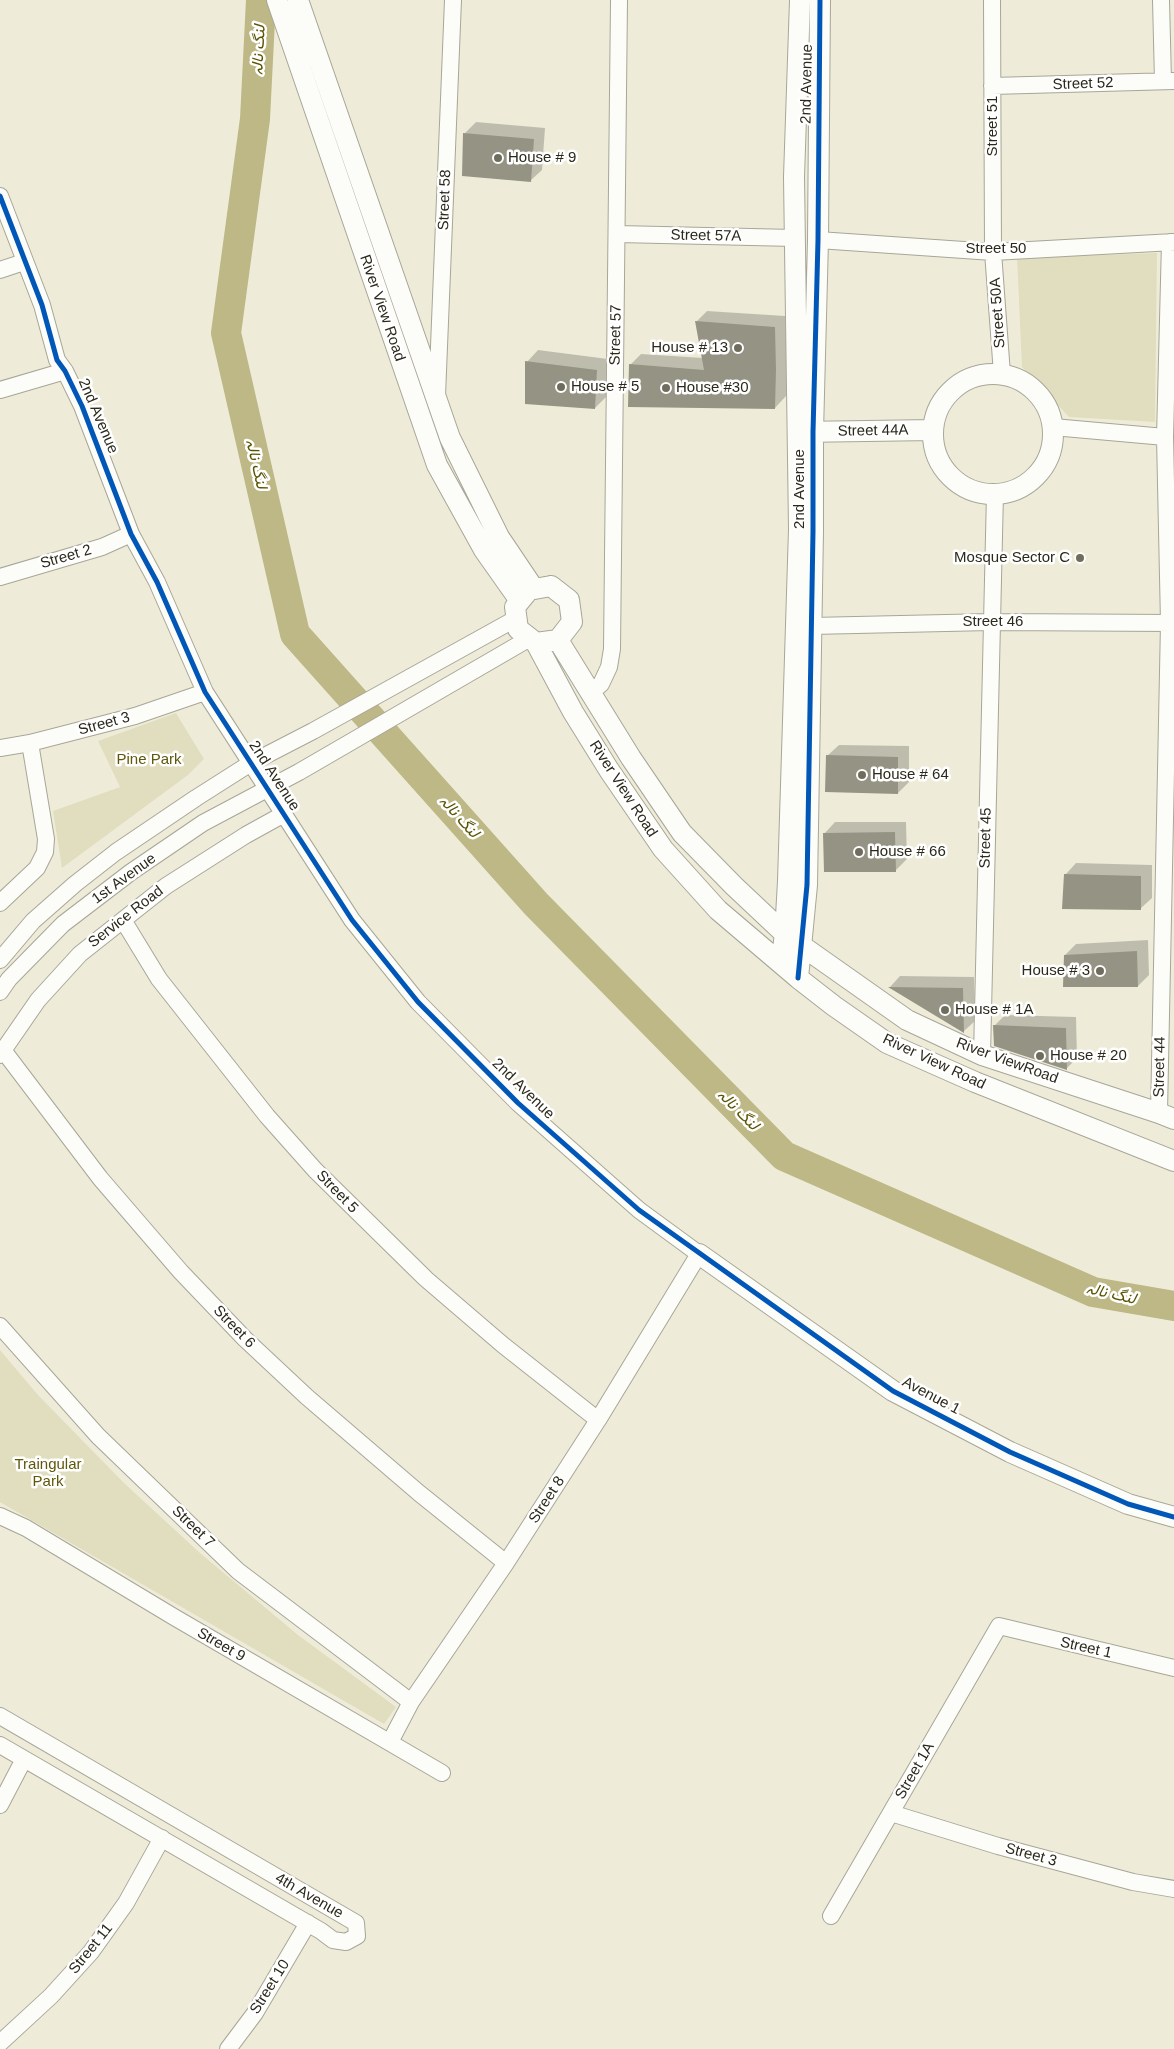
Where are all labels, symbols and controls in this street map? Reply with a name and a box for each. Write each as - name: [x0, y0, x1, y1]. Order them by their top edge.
- water label: لنگ نالہ: [248, 24, 270, 76]
- street label: 2nd Avenue: [797, 44, 817, 124]
- street label: Street 52: [1052, 74, 1114, 94]
- street label: Street 51: [984, 96, 1002, 156]
- place label: House # 9: [508, 149, 576, 167]
- marker: House # 9: [492, 152, 504, 164]
- street label: Street 58: [435, 169, 455, 231]
- street label: Street 57A: [670, 226, 742, 246]
- street label: Street 50: [966, 240, 1026, 258]
- street label: River View Road: [355, 252, 409, 364]
- street label: Street 50A: [987, 277, 1009, 349]
- street label: Street 57: [606, 304, 626, 366]
- place label: House # 13: [651, 339, 728, 357]
- marker: House # 13: [732, 342, 744, 354]
- street label: 2nd Avenue: [74, 376, 122, 456]
- place label: House # 5: [571, 378, 639, 396]
- place label: House #30: [676, 379, 749, 397]
- marker: House # 5: [555, 381, 567, 393]
- marker: House #30: [660, 382, 672, 394]
- street label: Street 44A: [837, 421, 909, 441]
- water label: لنگ نالہ: [241, 437, 271, 491]
- street label: 2nd Avenue: [791, 449, 809, 529]
- street label: Street 2: [38, 541, 94, 573]
- place label: Mosque Sector C: [954, 549, 1070, 567]
- marker: Mosque Sector C: [1074, 552, 1086, 564]
- street label: Street 46: [963, 613, 1023, 631]
- street label: Street 3: [76, 709, 132, 739]
- street label: River View Road: [585, 737, 661, 841]
- street label: 2nd Avenue: [245, 738, 303, 814]
- park label: Pine Park: [116, 751, 182, 769]
- place label: House # 64: [872, 766, 949, 784]
- marker: House # 64: [856, 769, 868, 781]
- water label: لنگ نالہ: [435, 792, 483, 842]
- street label: Street 45: [976, 807, 996, 869]
- place label: House # 66: [869, 843, 946, 861]
- marker: House # 66: [853, 846, 865, 858]
- street label: 1st Avenue: [88, 850, 160, 908]
- street label: Service Road: [85, 882, 167, 952]
- place label: House # 3: [1022, 962, 1090, 980]
- marker: House # 3: [1094, 965, 1106, 977]
- place label: House # 1A: [955, 1001, 1033, 1019]
- marker: House # 1A: [939, 1004, 951, 1016]
- street label: River View Road: [880, 1030, 988, 1094]
- street label: River ViewRoad: [954, 1034, 1060, 1088]
- street label: Street 44: [1150, 1036, 1170, 1098]
- place label: House # 20: [1050, 1047, 1127, 1065]
- marker: House # 20: [1034, 1050, 1046, 1062]
- street label: 2nd Avenue: [488, 1055, 558, 1123]
- water label: لنگ نالہ: [713, 1085, 763, 1135]
- street label: Street 5: [312, 1167, 362, 1217]
- water label: لنگ نالہ: [1084, 1279, 1138, 1309]
- street label: Street 6: [209, 1302, 259, 1352]
- street label: Avenue 1: [899, 1373, 963, 1419]
- park label: Traingular Park: [15, 1456, 81, 1491]
- street label: Street 8: [525, 1473, 569, 1527]
- street label: Street 7: [168, 1502, 218, 1552]
- street label: Street 9: [194, 1624, 248, 1666]
- street label: Street 1: [1058, 1633, 1114, 1663]
- street label: Street 1A: [892, 1739, 938, 1803]
- street label: Street 3: [1003, 1840, 1059, 1870]
- street label: 4th Avenue: [272, 1869, 346, 1923]
- street label: Street 11: [65, 1920, 117, 1978]
- street label: Street 10: [246, 1956, 294, 2018]

